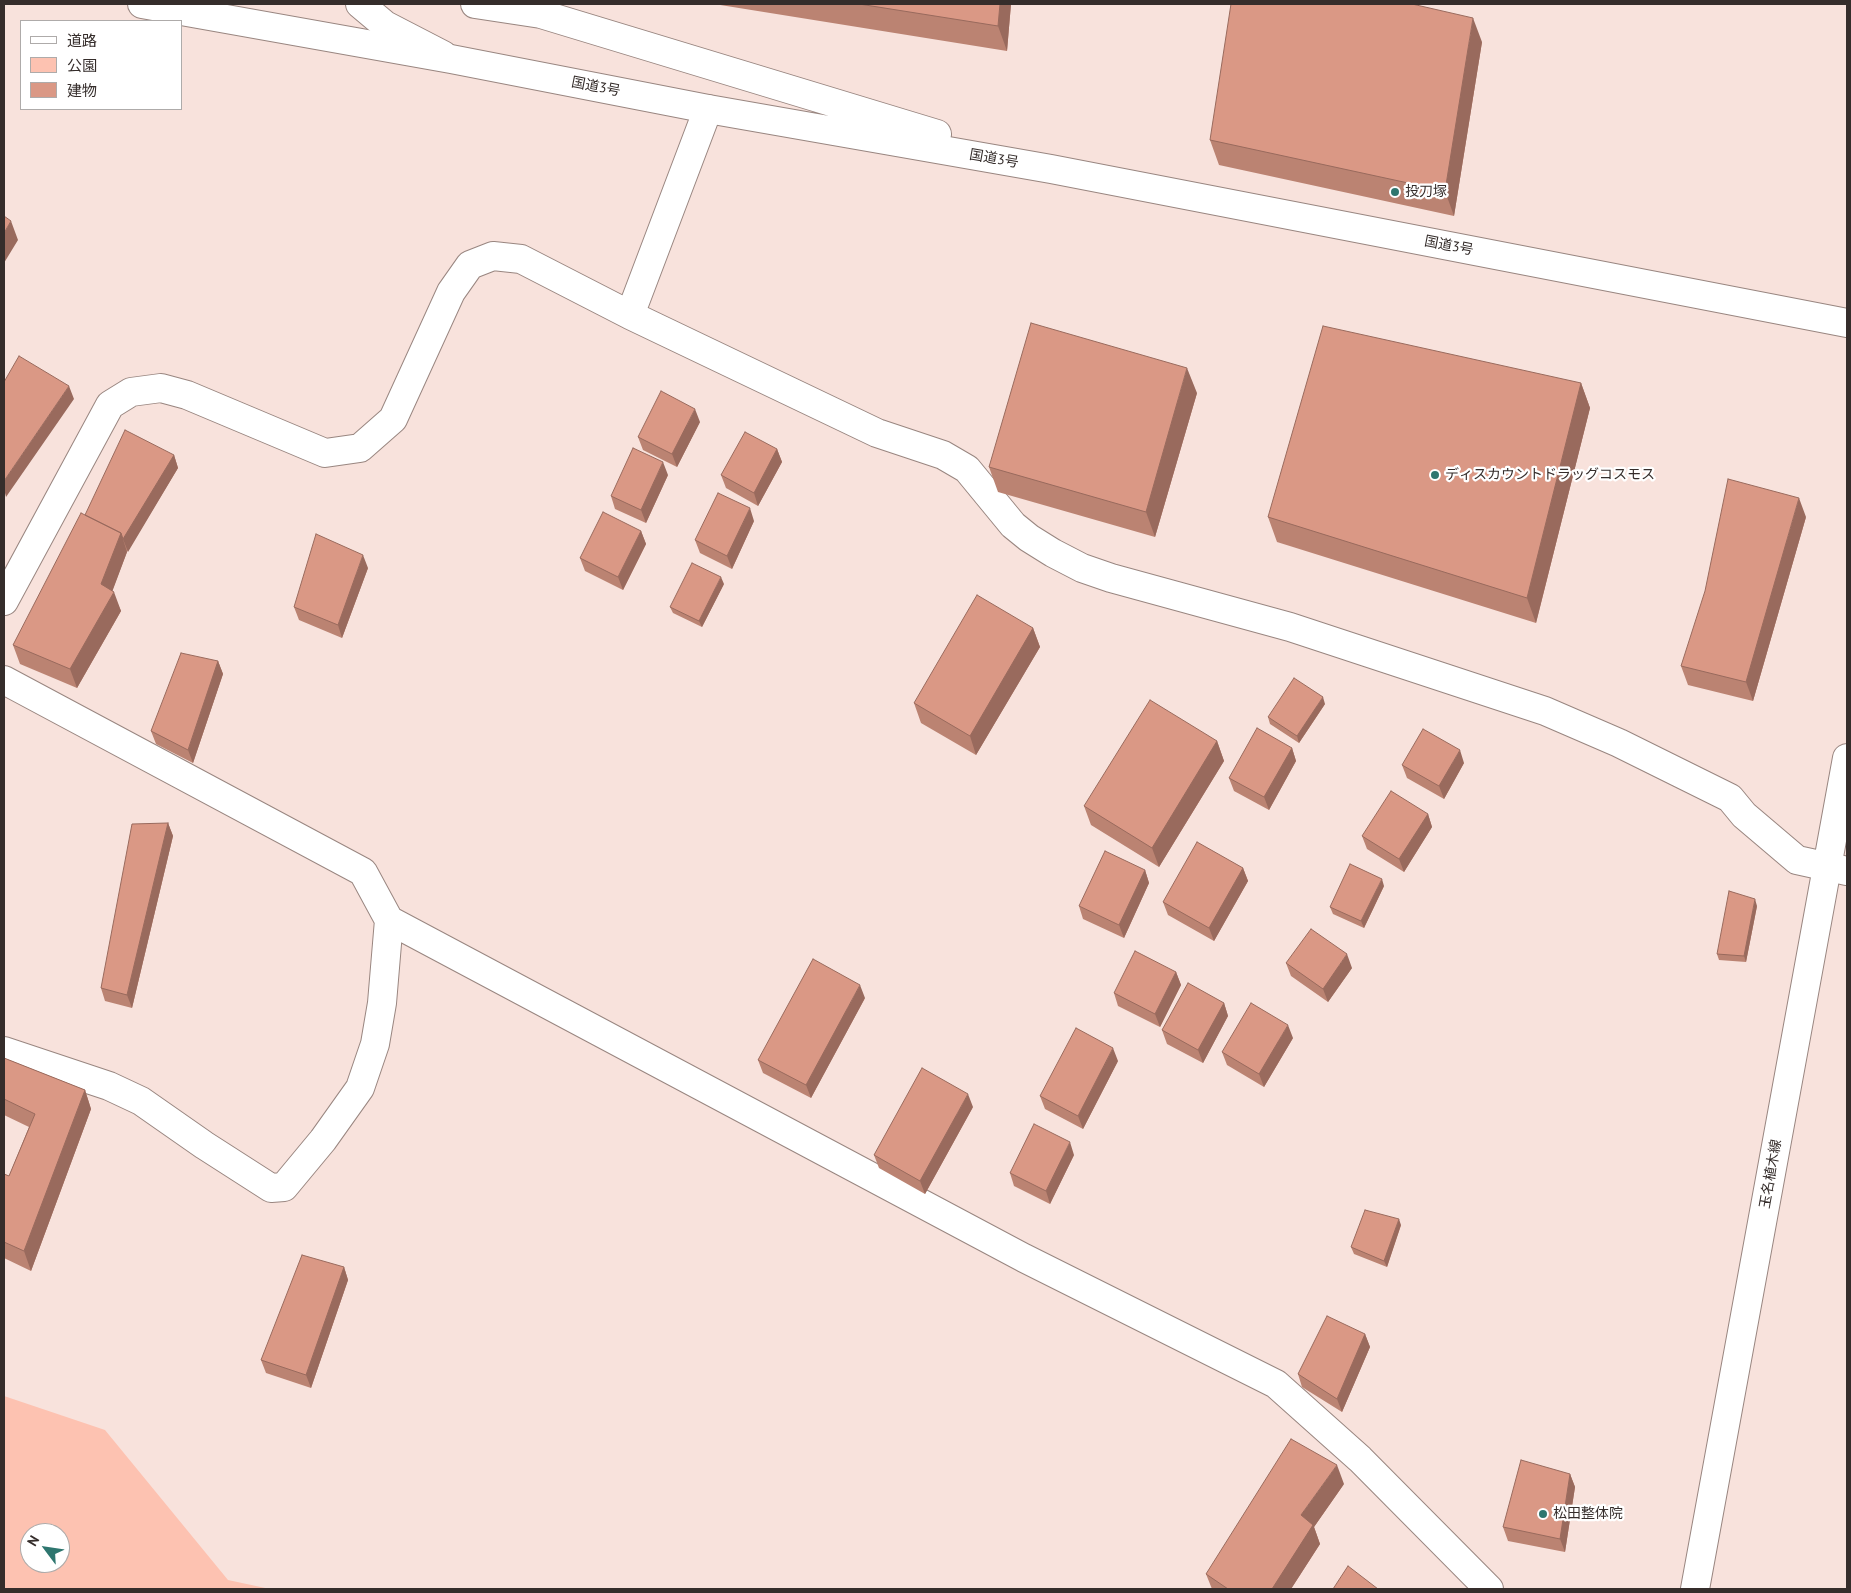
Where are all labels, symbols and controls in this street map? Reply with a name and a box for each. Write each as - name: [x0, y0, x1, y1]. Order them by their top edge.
- legend: [20, 20, 182, 110]
- text: 道路: [67, 31, 97, 50]
- text: 公園: [67, 56, 97, 75]
- street label: 国道3号: [570, 74, 622, 100]
- text: 建物: [67, 81, 97, 100]
- street label: 国道3号: [968, 146, 1020, 172]
- place label: 投刀塚: [1405, 184, 1447, 200]
- marker: 投刀塚: [1389, 186, 1401, 198]
- street label: 国道3号: [1423, 233, 1475, 259]
- place label: ディスカウントドラッグコスモス: [1445, 467, 1655, 483]
- marker: ディスカウントドラッグコスモス: [1429, 469, 1441, 481]
- street label: 玉名植木線: [1757, 1138, 1785, 1210]
- place label: 松田整体院: [1553, 1506, 1623, 1522]
- marker: 松田整体院: [1537, 1508, 1549, 1520]
- north arrow: [20, 1523, 70, 1573]
- text: N: [23, 1532, 43, 1549]

